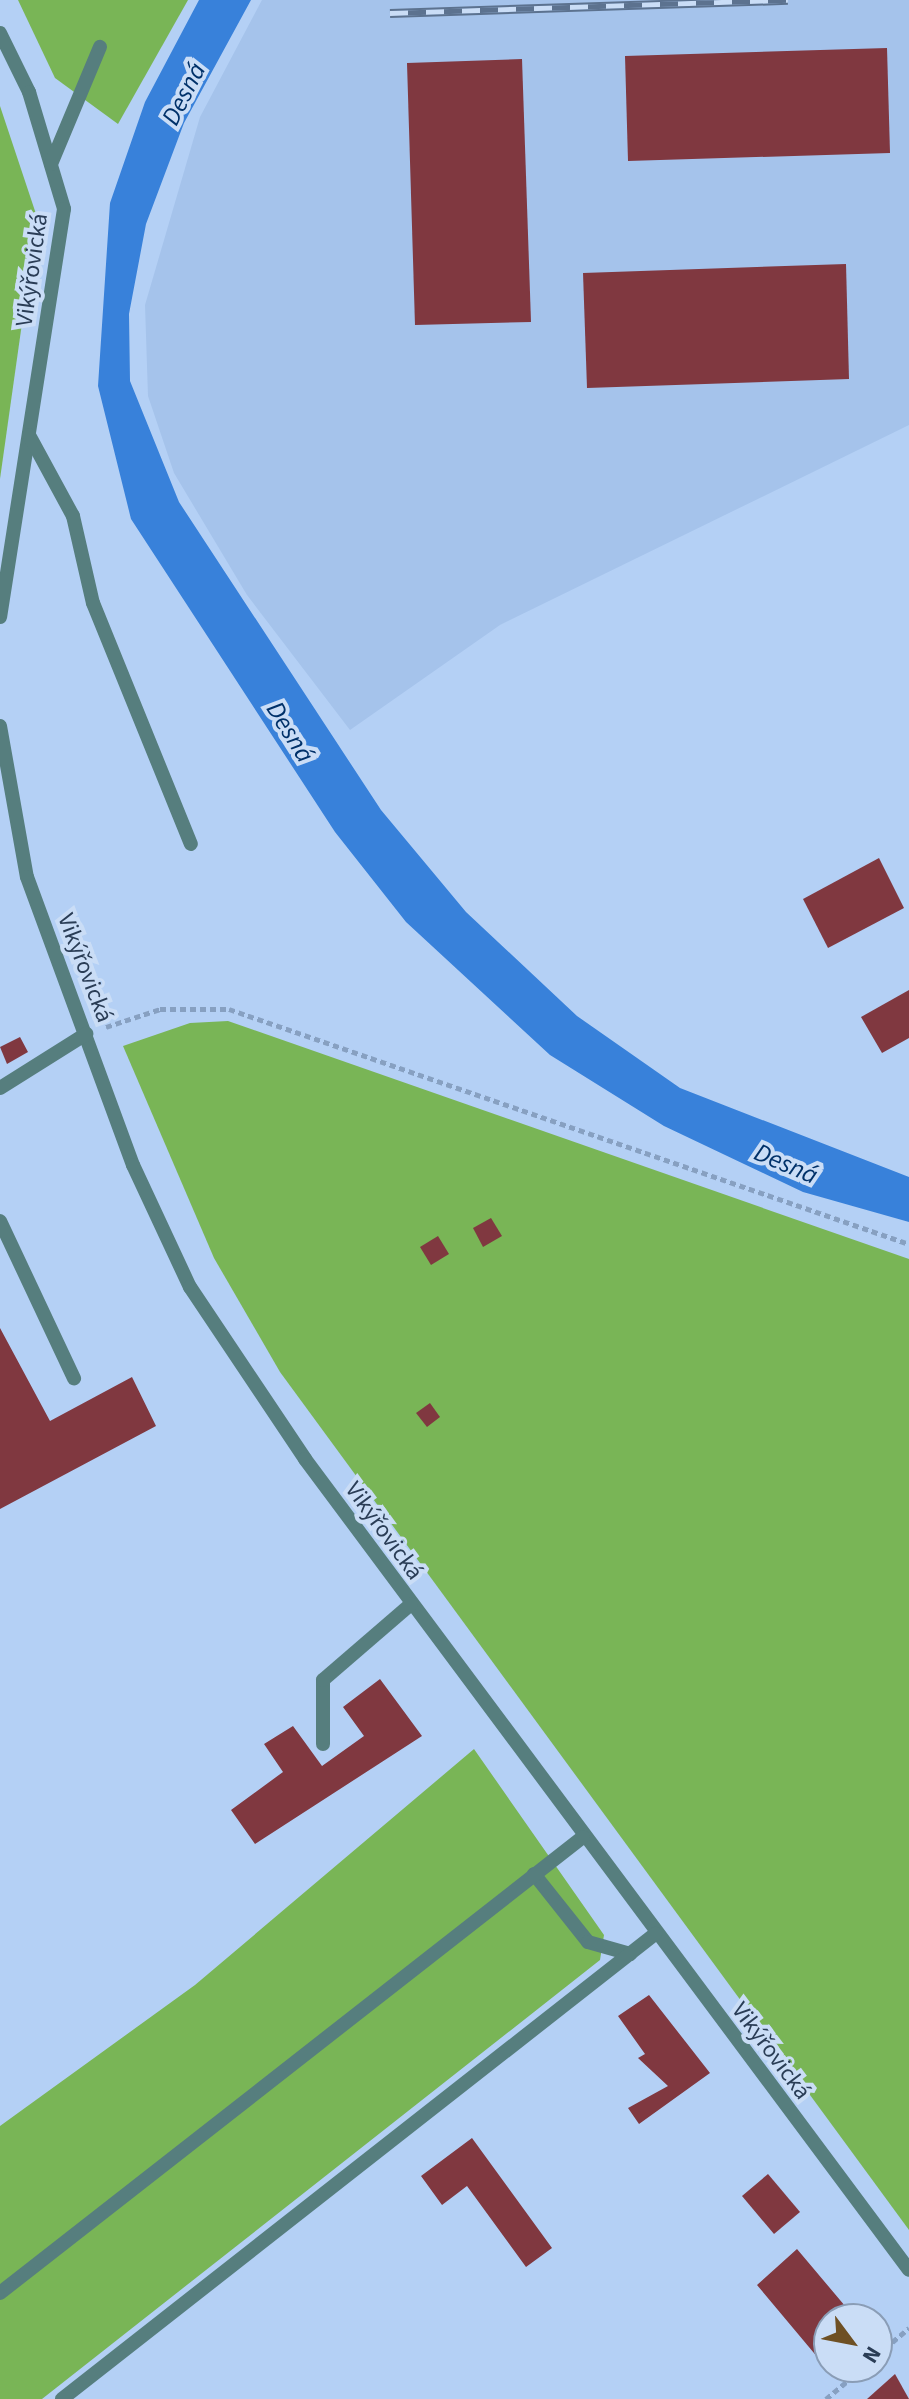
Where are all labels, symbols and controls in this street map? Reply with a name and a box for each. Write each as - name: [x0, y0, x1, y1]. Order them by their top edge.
- water label: Desná: [155, 58, 213, 130]
- street label: Vikýřovická: [10, 211, 54, 329]
- water label: Desná: [259, 696, 321, 768]
- street label: Vikýřovická: [51, 910, 119, 1026]
- water label: Desná: [750, 1137, 822, 1191]
- street label: Vikýřovická: [339, 1476, 429, 1586]
- street label: Vikýřovická: [725, 1997, 817, 2105]
- north arrow: [813, 2303, 893, 2383]
- text: N: [854, 2340, 889, 2369]

